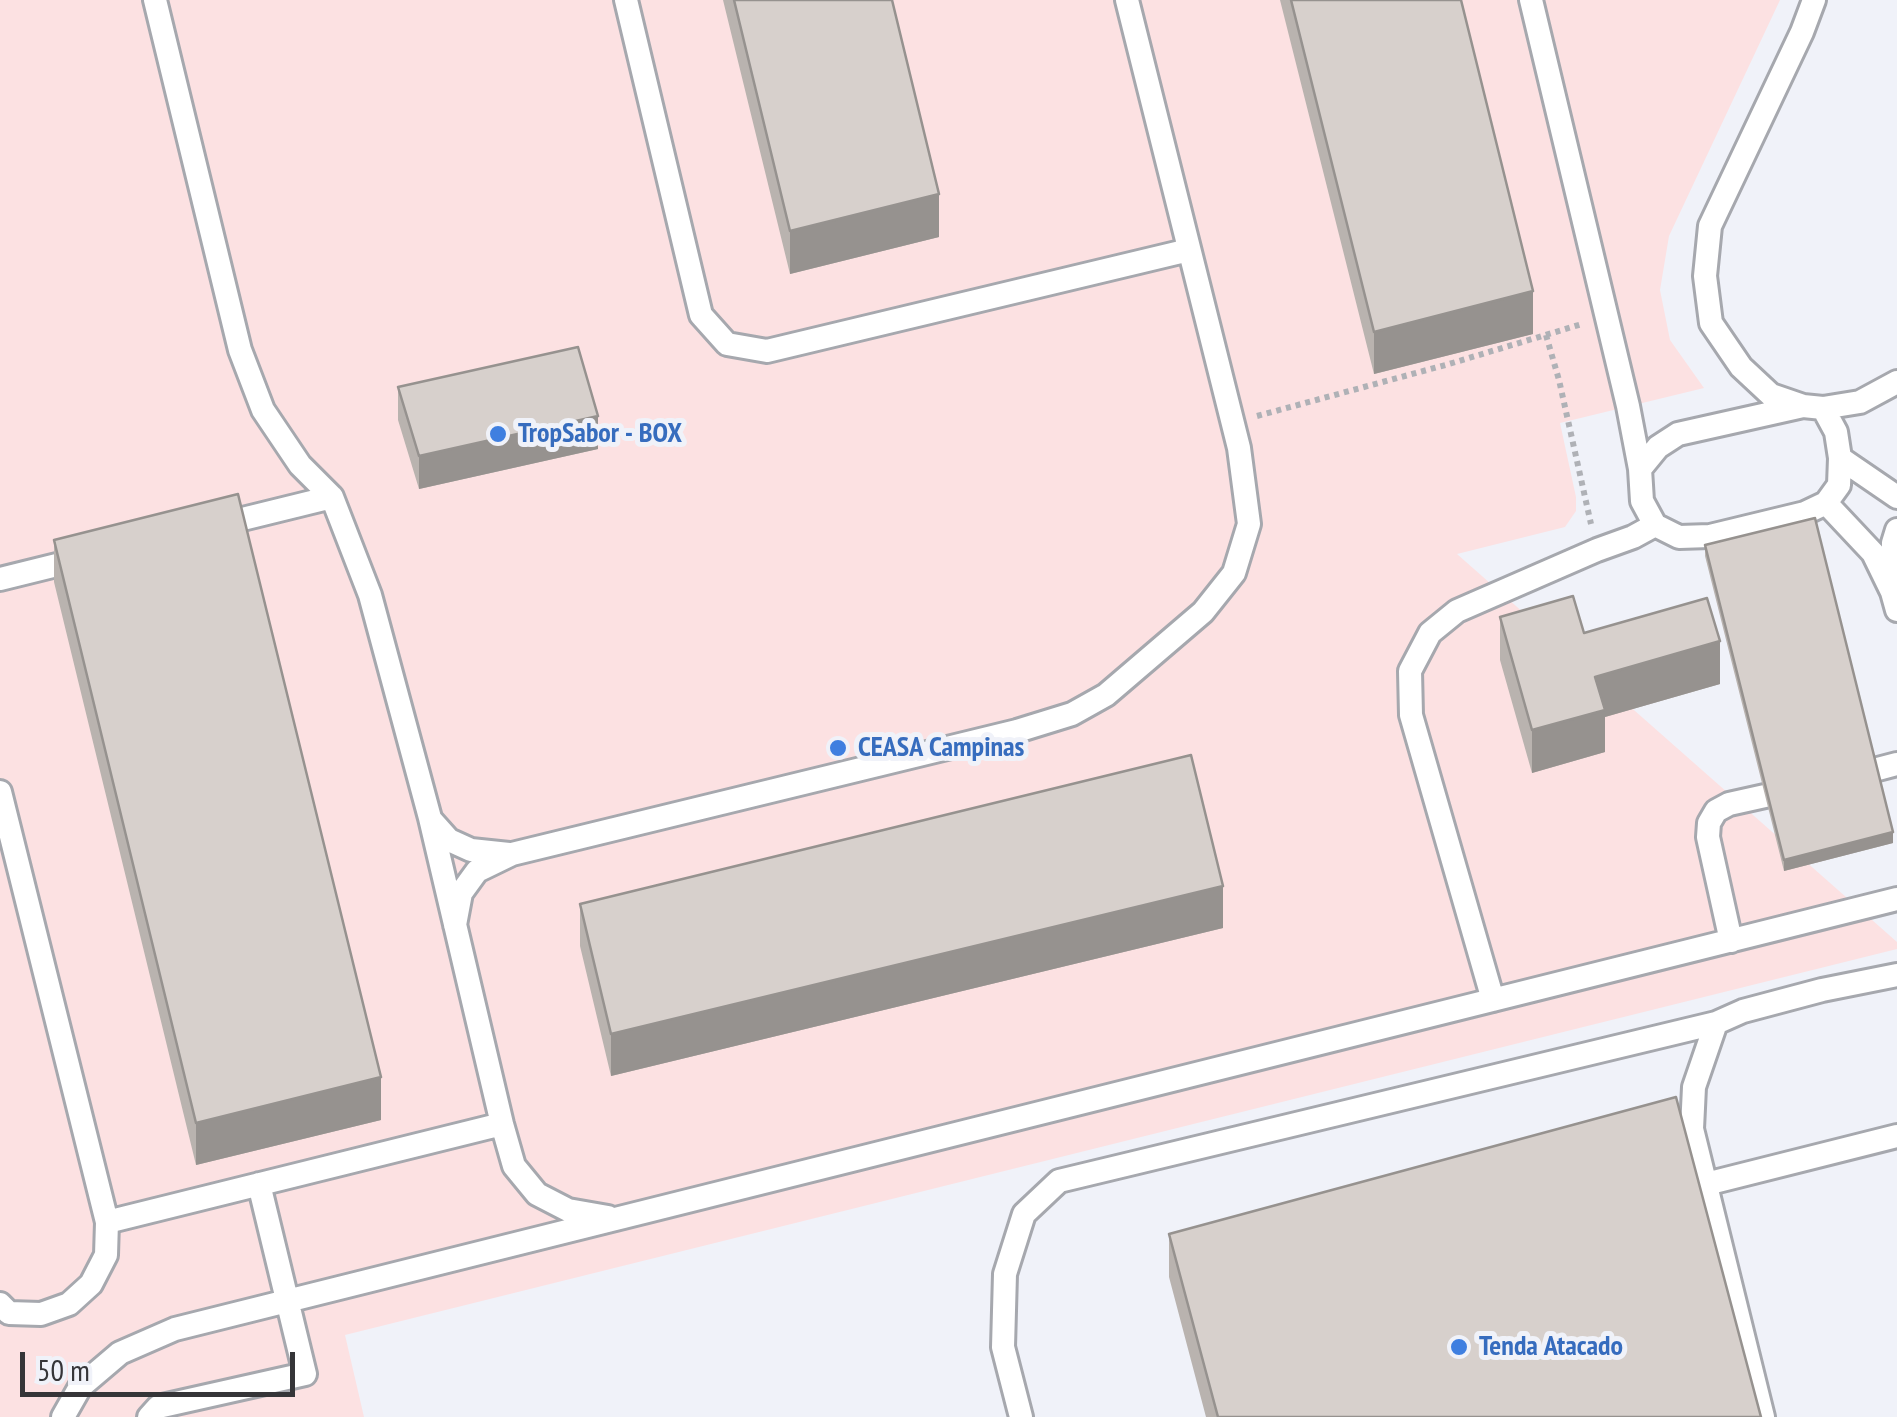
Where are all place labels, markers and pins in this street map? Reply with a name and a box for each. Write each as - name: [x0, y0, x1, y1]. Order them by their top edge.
- place label: TropSabor - BOX: [518, 417, 682, 451]
- marker: TropSabor - BOX: [487, 423, 509, 445]
- place label: CEASA Campinas: [858, 731, 1024, 765]
- marker: CEASA Campinas: [827, 737, 849, 759]
- place label: Tenda Atacado: [1479, 1330, 1623, 1364]
- marker: Tenda Atacado: [1448, 1336, 1470, 1358]

